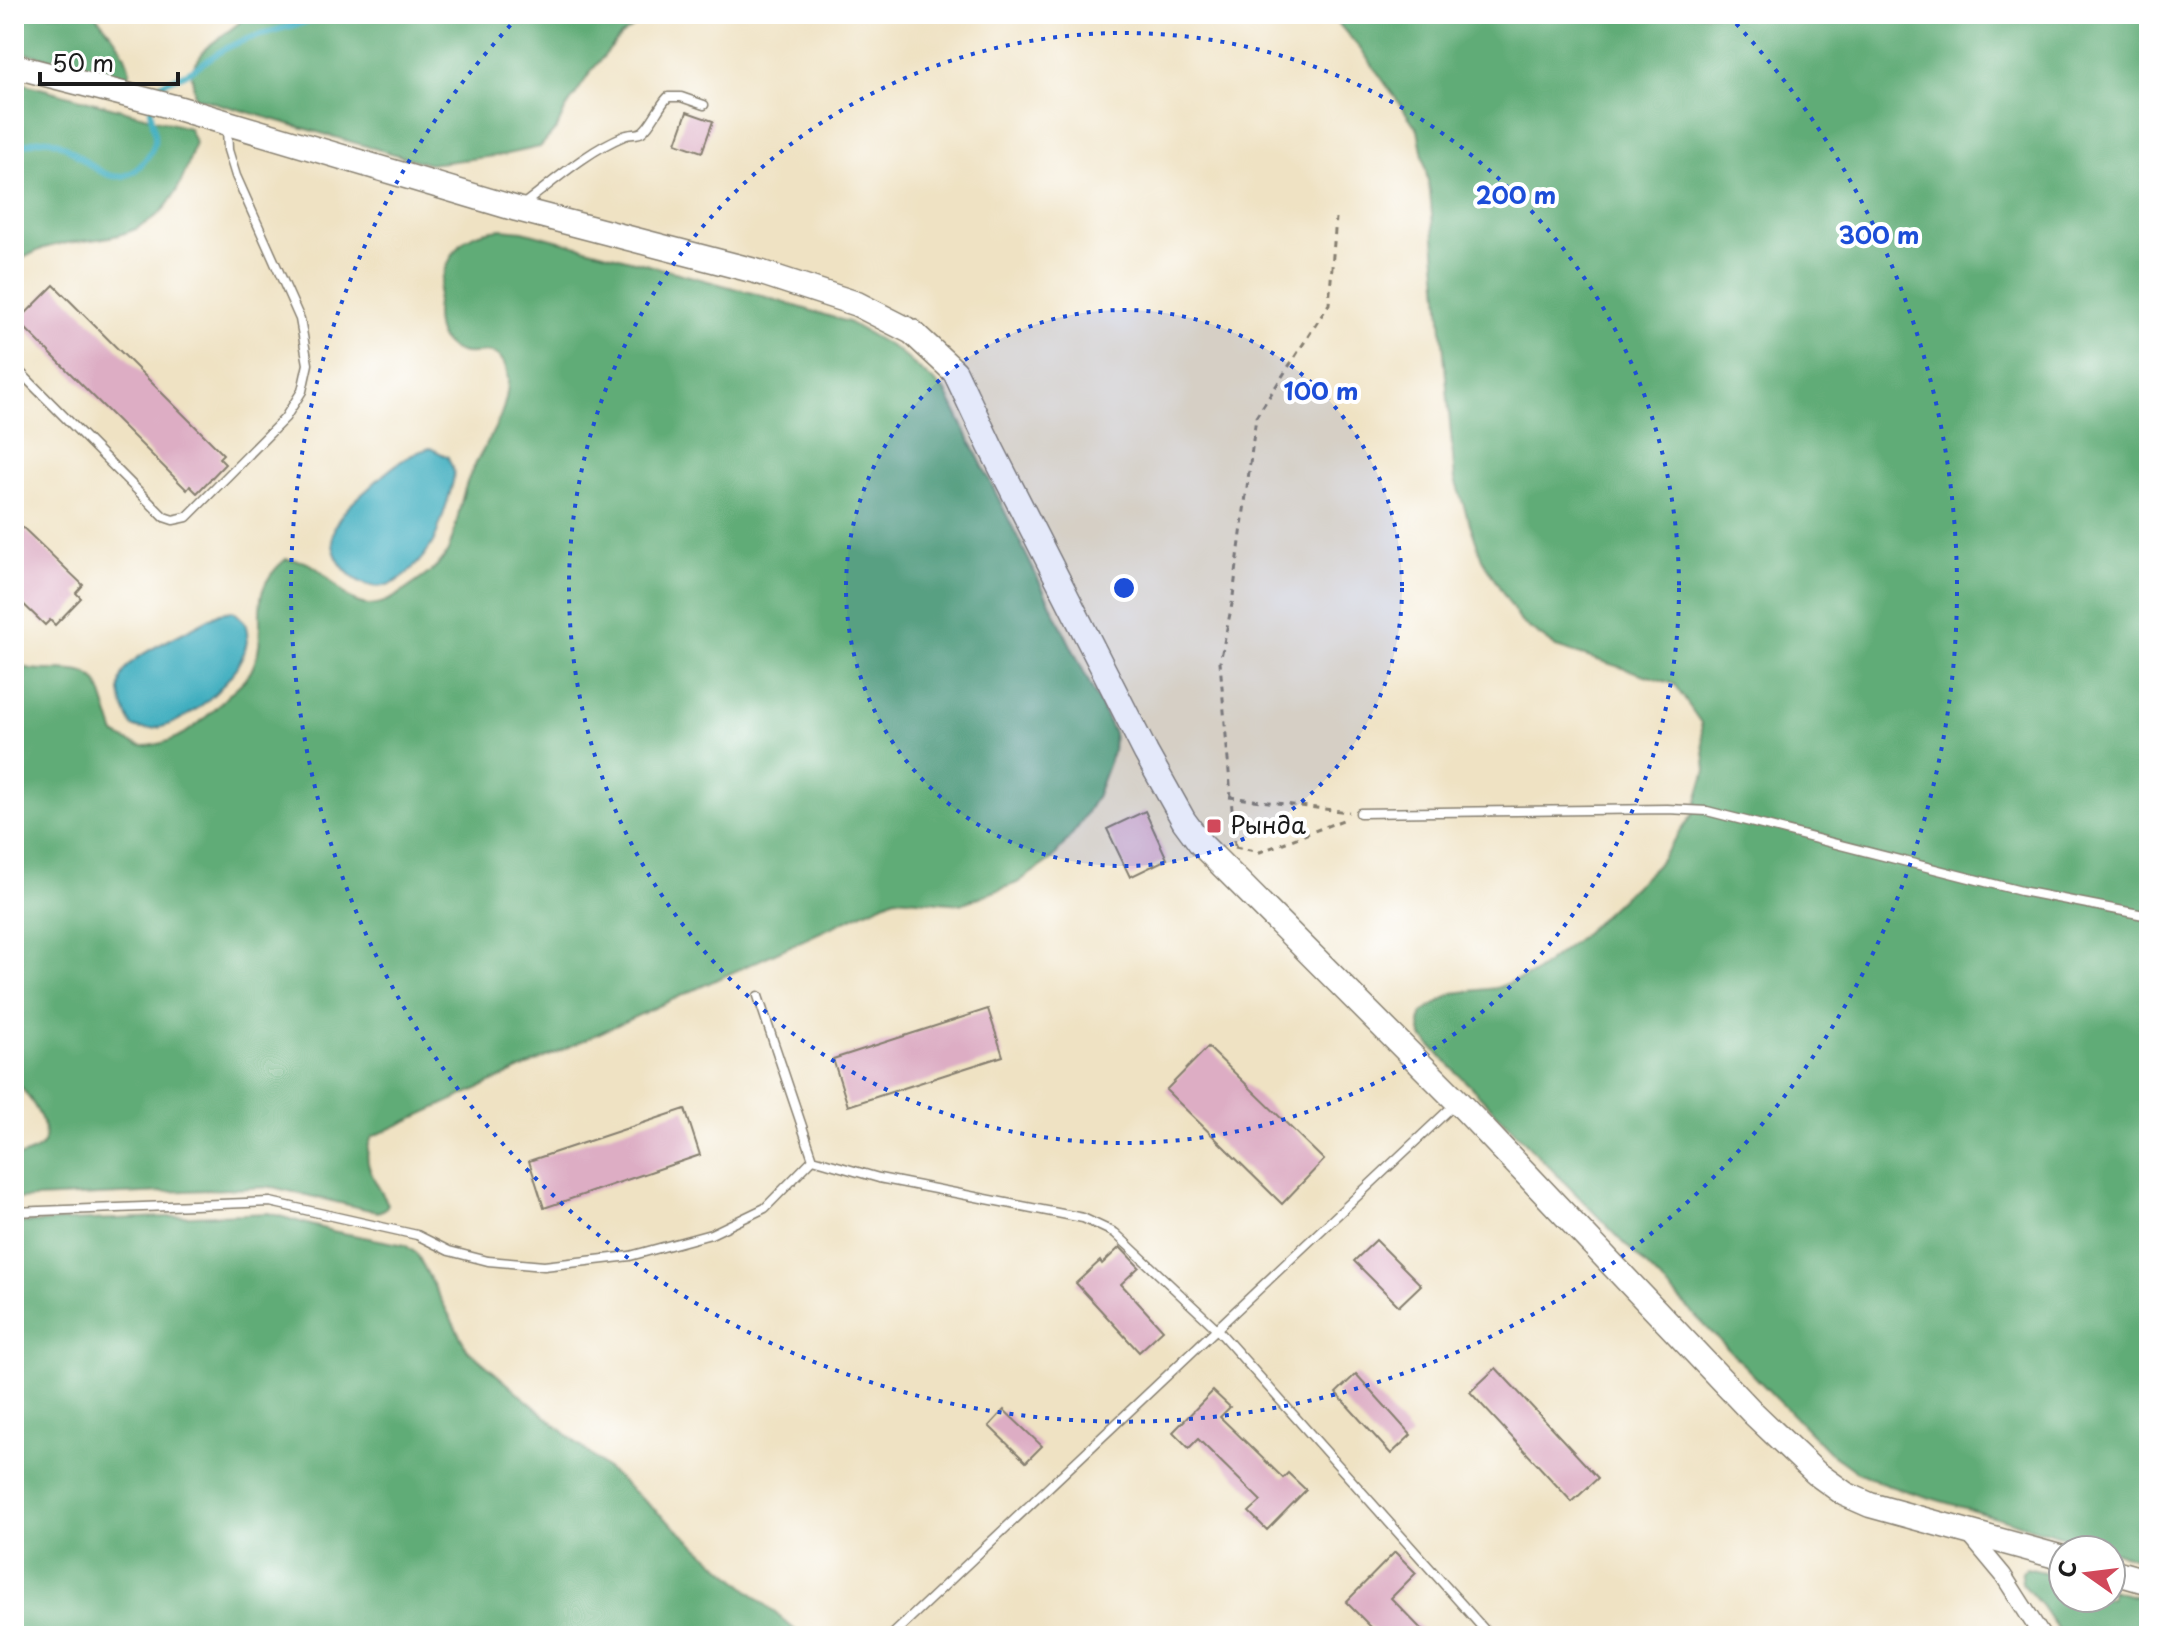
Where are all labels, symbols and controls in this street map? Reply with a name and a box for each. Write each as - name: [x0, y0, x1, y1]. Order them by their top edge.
- scale bar: [40, 36, 178, 86]
- text: 50 m: [52, 44, 114, 80]
- text: 200 m: [1476, 176, 1556, 212]
- text: 300 m: [1838, 216, 1920, 252]
- text: 100 m: [1284, 372, 1358, 408]
- centre of rings: [1110, 574, 1138, 602]
- place label: Рында: [1230, 806, 1306, 842]
- marker: Рында: [1205, 817, 1223, 835]
- north arrow: [2047, 1534, 2127, 1614]
- text: С: [2048, 1557, 2084, 1581]

